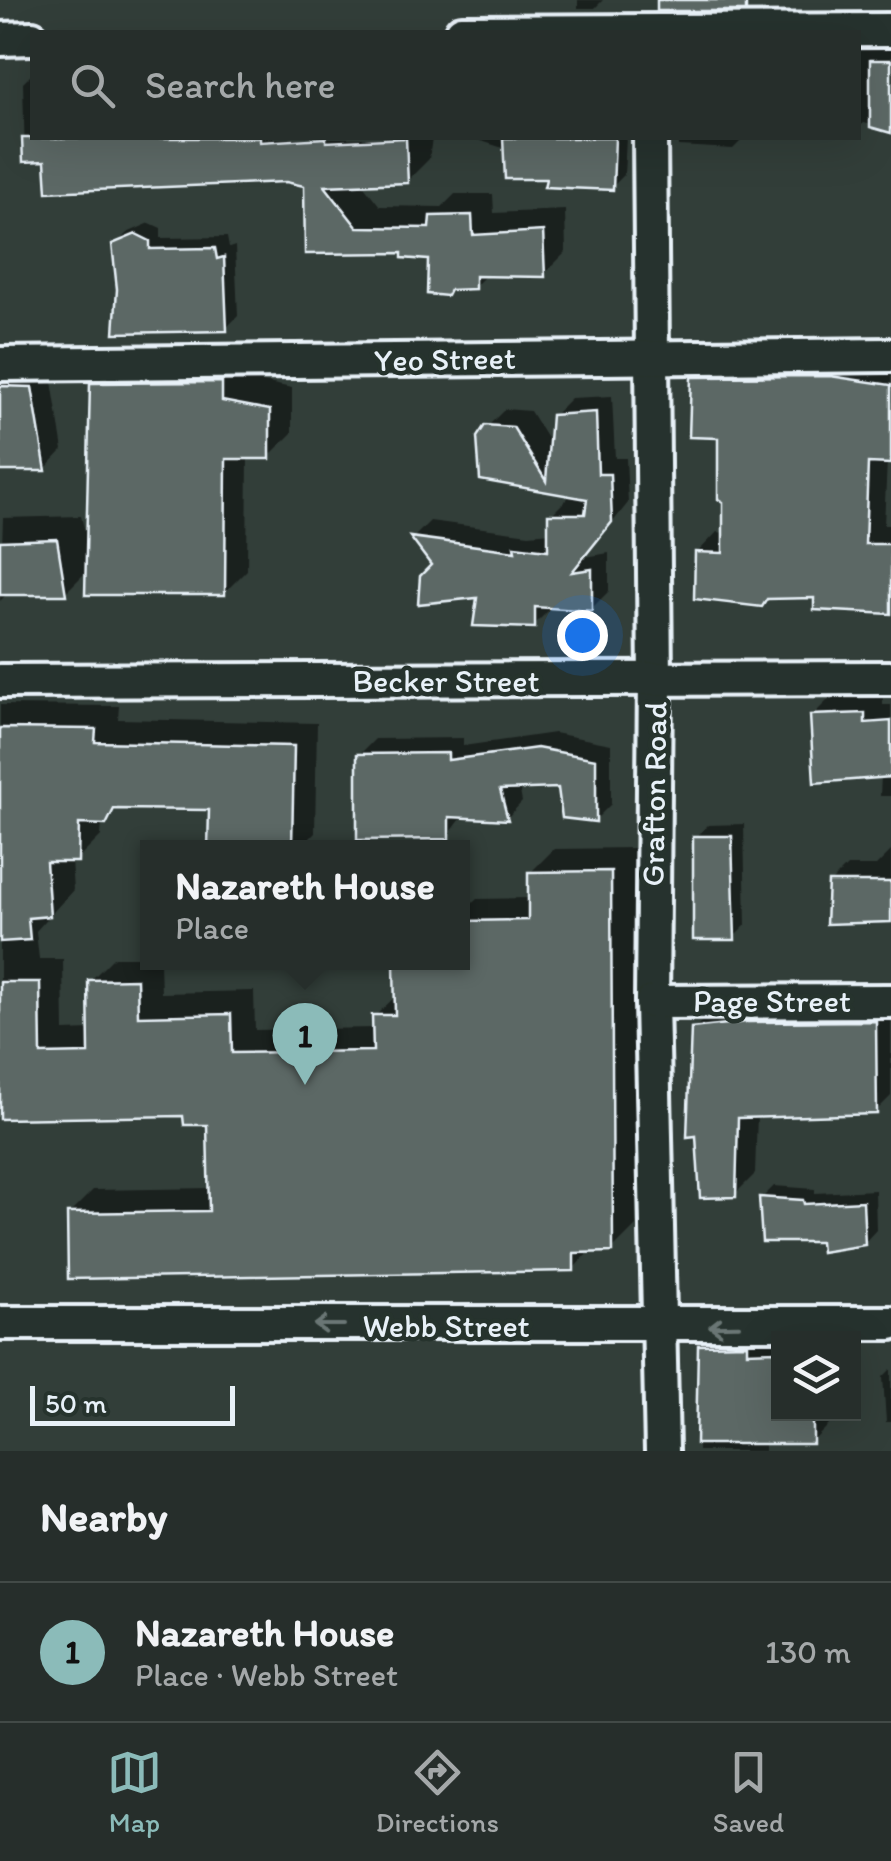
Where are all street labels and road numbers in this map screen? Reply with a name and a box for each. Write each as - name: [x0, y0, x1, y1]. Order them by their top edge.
- street label: Yeo Street: [374, 339, 516, 379]
- street label: Becker Street: [352, 662, 540, 700]
- street label: Grafton Road: [633, 701, 675, 887]
- street label: Page Street: [693, 982, 851, 1020]
- street label: Webb Street: [362, 1307, 530, 1345]

